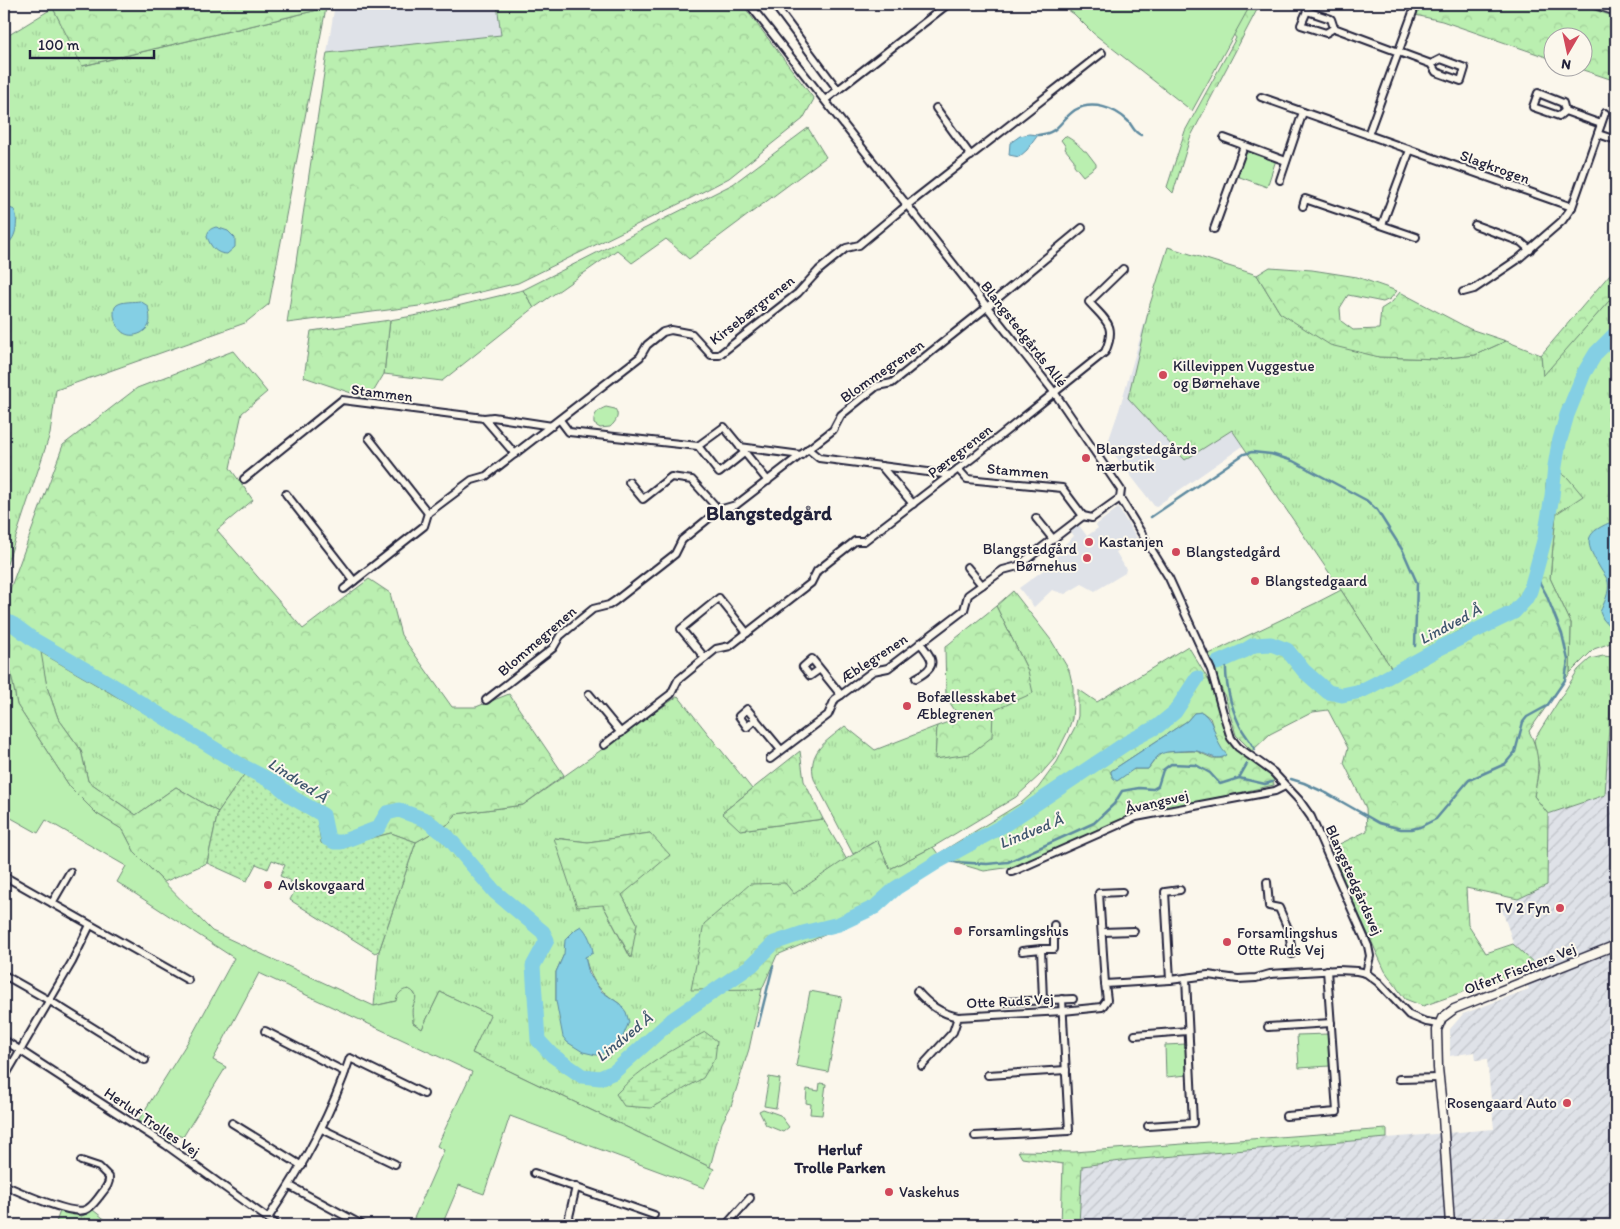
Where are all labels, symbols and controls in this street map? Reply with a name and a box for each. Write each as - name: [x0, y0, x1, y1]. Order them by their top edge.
- scale bar: [30, 28, 154, 60]
- north arrow: [1542, 28, 1592, 78]
- text: 100 m: [38, 36, 80, 54]
- text: N: [1560, 55, 1572, 73]
- street label: Slagkrogen: [1458, 146, 1533, 188]
- street label: Kirsebærgrenen: [706, 271, 798, 349]
- street label: Blangstedgårds Allé: [977, 277, 1071, 391]
- street label: Blommegrenen: [837, 335, 928, 407]
- place label: Killevippen Vuggestue og Børnehave: [1173, 357, 1315, 392]
- marker: Killevippen Vuggestue og Børnehave: [1157, 369, 1169, 381]
- street label: Stammen: [350, 380, 414, 406]
- street label: Pæregrenen: [924, 420, 996, 482]
- place label: Blangstedgårds nærbutik: [1096, 440, 1197, 475]
- marker: Blangstedgårds nærbutik: [1080, 452, 1092, 464]
- street label: Stammen: [986, 459, 1050, 483]
- district label: Blangstedgård: [706, 501, 832, 526]
- place label: Kastanjen: [1099, 533, 1164, 551]
- marker: Kastanjen: [1083, 536, 1095, 548]
- place label: Blangstedgård Børnehus: [983, 540, 1077, 575]
- place label: Blangstedgård: [1186, 543, 1280, 561]
- marker: Blangstedgård: [1170, 546, 1182, 558]
- marker: Blangstedgård Børnehus: [1081, 552, 1093, 564]
- place label: Blangstedgaard: [1265, 572, 1367, 590]
- marker: Blangstedgaard: [1249, 575, 1261, 587]
- water label: Lindved Å: [1416, 599, 1485, 648]
- street label: Blommegrenen: [494, 602, 580, 680]
- street label: Æblegrenen: [837, 629, 911, 686]
- place label: Bofællesskabet Æblegrenen: [917, 688, 1016, 723]
- marker: Bofællesskabet Æblegrenen: [901, 700, 913, 712]
- water label: Lindved Å: [265, 754, 332, 807]
- street label: Åvangsvej: [1124, 786, 1190, 818]
- water label: Lindved Å: [996, 809, 1067, 852]
- street label: Blangstedgårdsvej: [1322, 822, 1386, 938]
- place label: Avlskovgaard: [278, 876, 364, 894]
- marker: Avlskovgaard: [262, 879, 274, 891]
- place label: TV 2 Fyn: [1495, 899, 1550, 917]
- marker: TV 2 Fyn: [1554, 902, 1566, 914]
- place label: Forsamlingshus: [968, 922, 1069, 940]
- place label: Forsamlingshus Otte Ruds Vej: [1237, 924, 1338, 959]
- marker: Forsamlingshus: [952, 925, 964, 937]
- marker: Forsamlingshus Otte Ruds Vej: [1221, 936, 1233, 948]
- street label: Olfert Fischers Vej: [1462, 939, 1578, 999]
- street label: Otte Ruds Vej: [966, 990, 1054, 1012]
- water label: Lindved Å: [592, 1008, 657, 1066]
- street label: Herluf Trolles Vej: [101, 1083, 203, 1161]
- place label: Rosengaard Auto: [1447, 1094, 1557, 1112]
- marker: Rosengaard Auto: [1561, 1097, 1573, 1109]
- district label: Herluf Trolle Parken: [793, 1140, 887, 1177]
- place label: Vaskehus: [899, 1183, 960, 1201]
- marker: Vaskehus: [883, 1186, 895, 1198]

